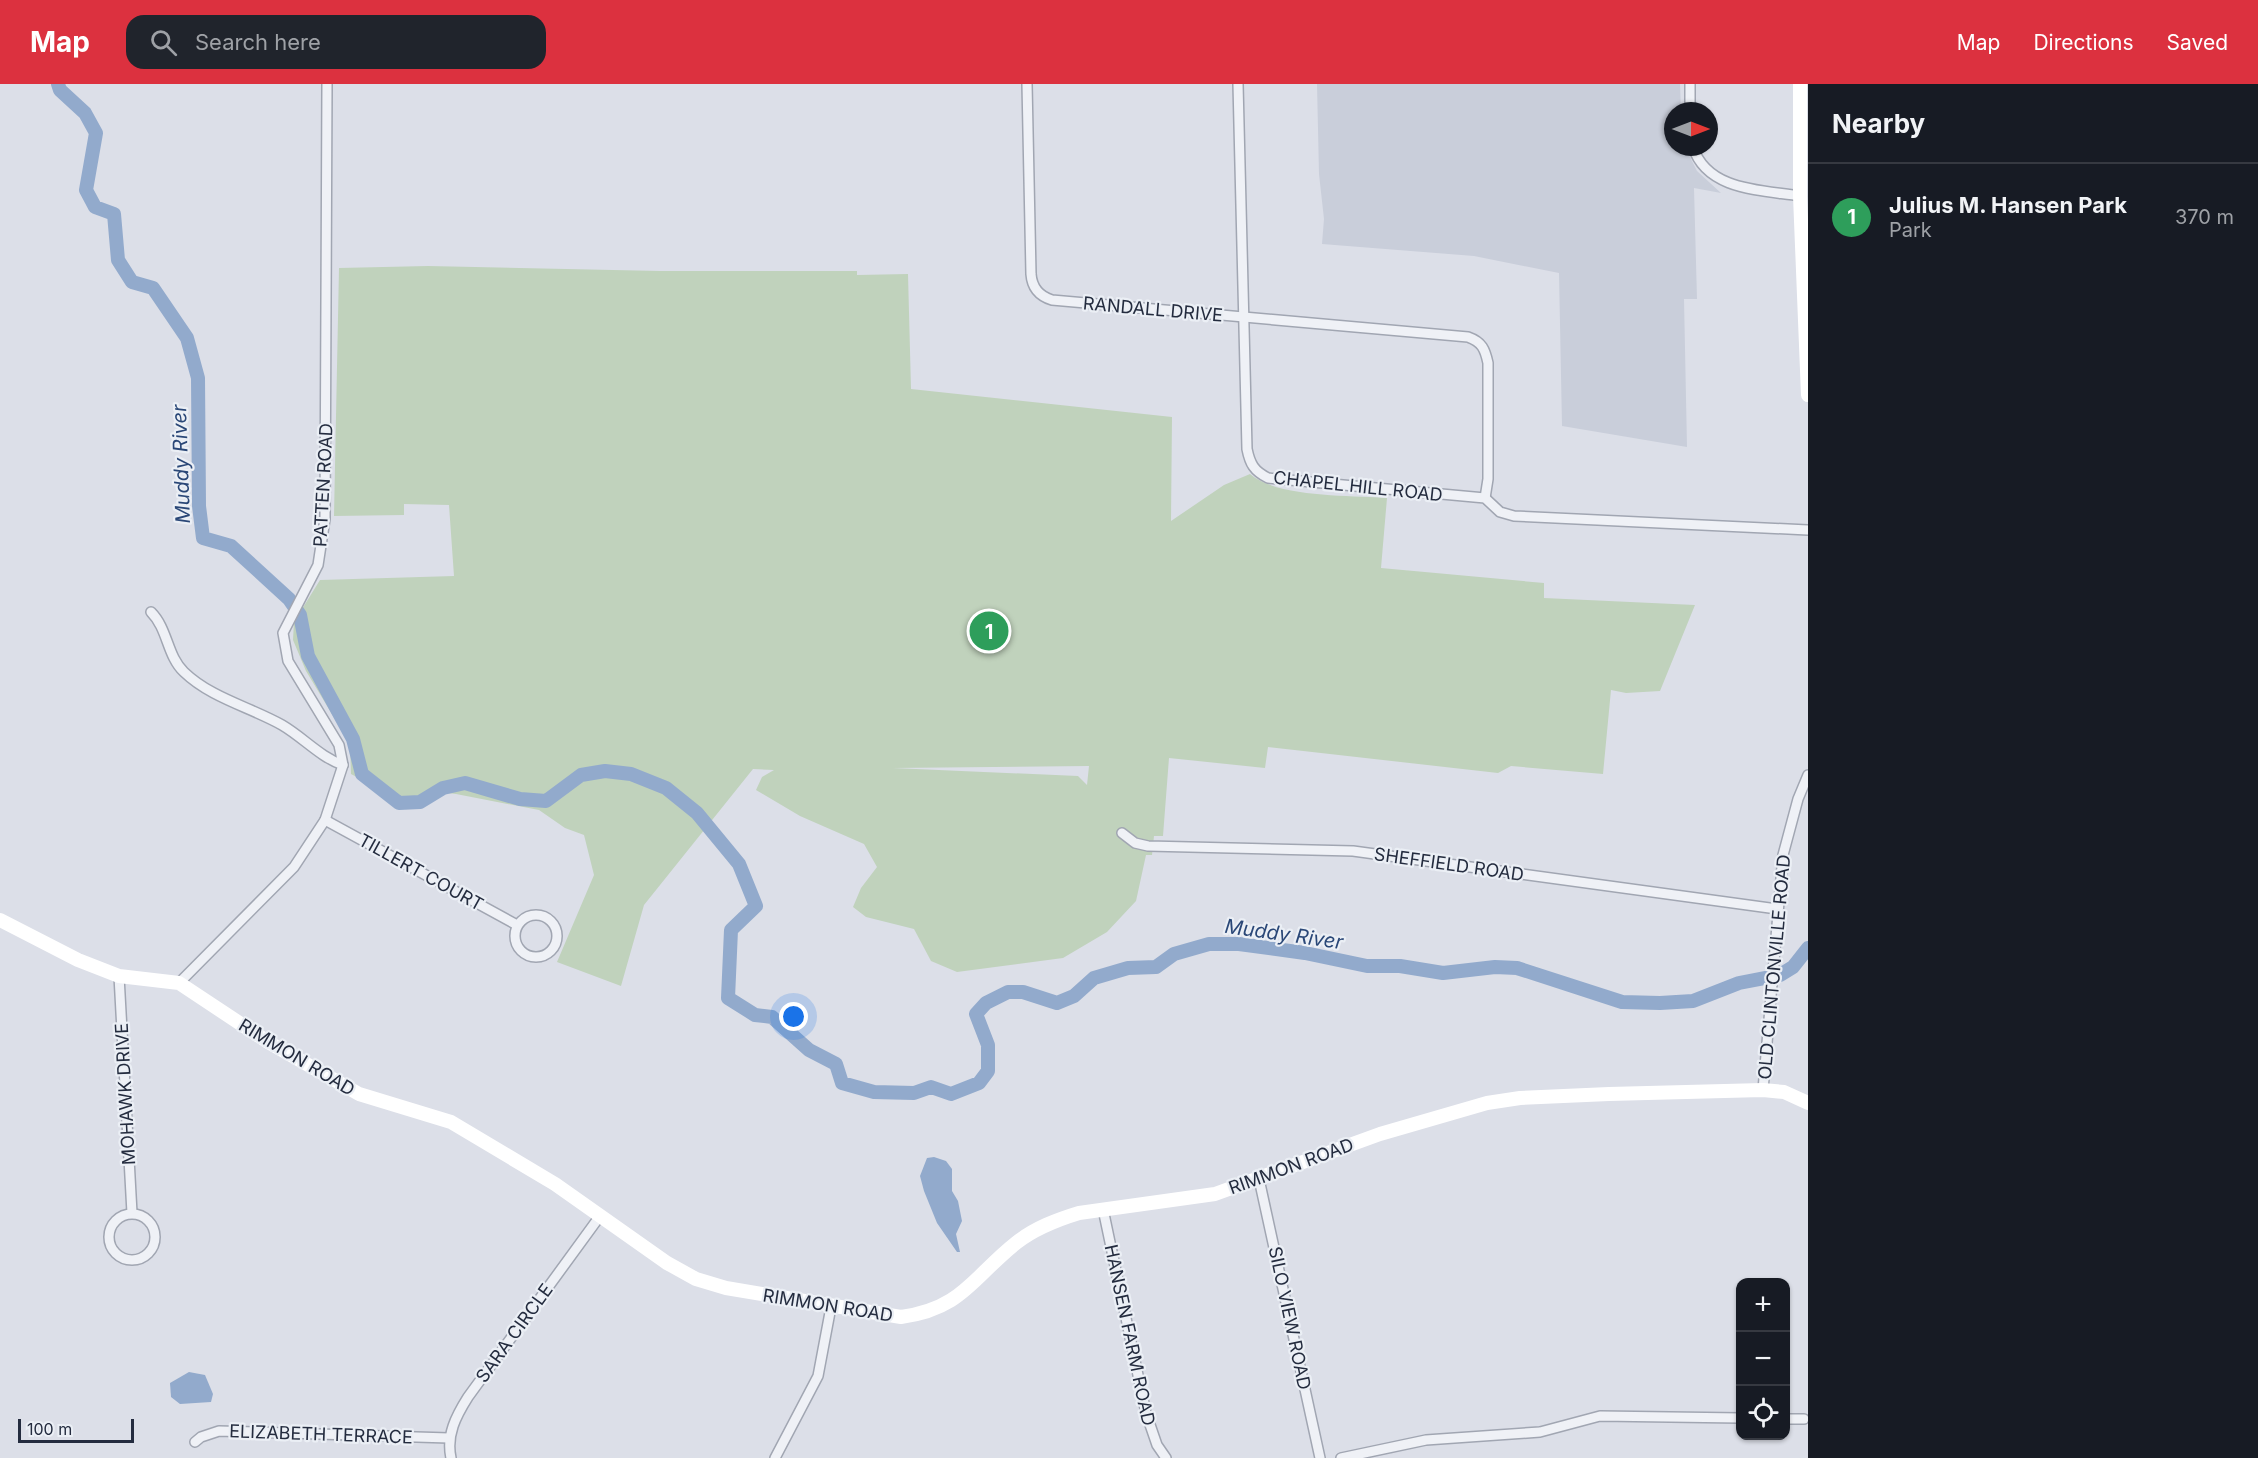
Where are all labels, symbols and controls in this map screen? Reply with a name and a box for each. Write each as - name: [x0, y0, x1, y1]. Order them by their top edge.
- search box: [126, 15, 546, 69]
- text: Map: [30, 25, 90, 59]
- icon: search: [147, 26, 180, 59]
- text: Search here: [195, 29, 321, 55]
- text: Map: [1957, 30, 2000, 55]
- text: Directions: [2033, 30, 2134, 55]
- text: Saved: [2167, 30, 2228, 55]
- north arrow: [1664, 102, 1718, 156]
- text: Nearby: [1832, 108, 1925, 139]
- text: Julius M. Hansen Park: [1889, 192, 2127, 218]
- text: 1: [1847, 205, 1856, 229]
- text: 370 m: [2175, 205, 2234, 229]
- text: Park: [1889, 218, 1932, 242]
- street label: RANDALL DRIVE: [1082, 292, 1224, 326]
- water label: Muddy River: [167, 404, 195, 524]
- street label: PATTEN ROAD: [309, 423, 337, 547]
- street label: CHAPEL HILL ROAD: [1272, 467, 1444, 505]
- pin: 1: [970, 608, 1008, 654]
- street label: TILLERT COURT: [355, 829, 487, 915]
- street label: SHEFFIELD ROAD: [1373, 843, 1525, 885]
- street label: OLD CLINTONVILLE ROAD: [1754, 854, 1794, 1080]
- water label: Muddy River: [1223, 914, 1345, 954]
- your location: [779, 1002, 808, 1031]
- street label: RIMMON ROAD: [235, 1014, 359, 1100]
- street label: MOHAWK DRIVE: [111, 1022, 139, 1166]
- street label: RIMMON ROAD: [1226, 1134, 1356, 1198]
- street label: HANSEN FARM ROAD: [1101, 1242, 1159, 1428]
- street label: SILO VIEW ROAD: [1265, 1244, 1315, 1392]
- map controls: [1736, 1278, 1790, 1440]
- button: +: [1736, 1278, 1790, 1332]
- street label: SARA CIRCLE: [471, 1280, 557, 1386]
- street label: RIMMON ROAD: [761, 1284, 895, 1326]
- button: −: [1736, 1332, 1790, 1386]
- button: locate: [1736, 1386, 1790, 1440]
- scale bar: [18, 1416, 134, 1444]
- text: 100 m: [27, 1419, 72, 1439]
- street label: ELIZABETH TERRACE: [229, 1420, 413, 1448]

